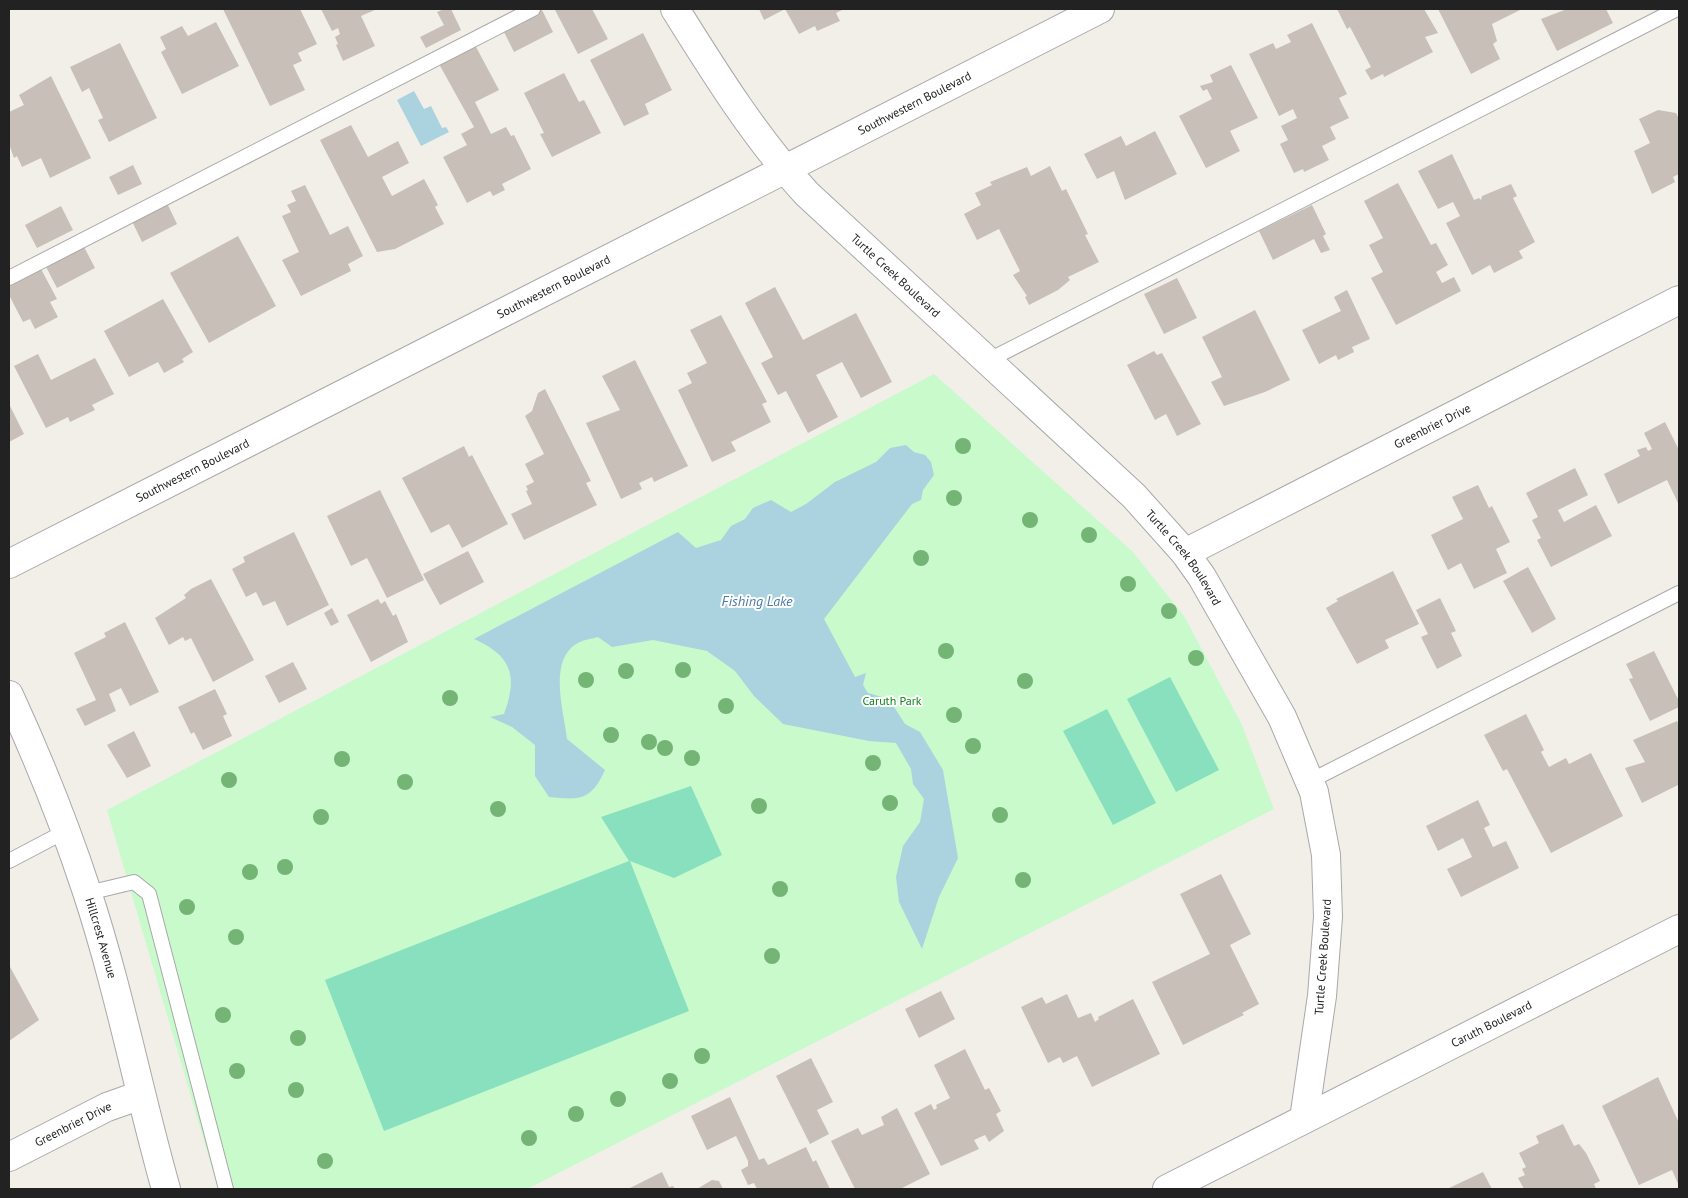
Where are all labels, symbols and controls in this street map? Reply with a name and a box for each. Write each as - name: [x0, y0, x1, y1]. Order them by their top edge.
- street label: Southwestern Boulevard: [855, 68, 974, 138]
- street label: Turtle Creek Boulevard: [848, 230, 944, 320]
- street label: Southwestern Boulevard: [494, 251, 613, 322]
- street label: Greenbrier Drive: [1391, 400, 1473, 452]
- street label: Southwestern Boulevard: [133, 435, 252, 505]
- street label: Turtle Creek Boulevard: [1143, 506, 1225, 608]
- water label: Fishing Lake: [722, 592, 793, 610]
- park label: Caruth Park: [862, 693, 922, 708]
- street label: Hillcrest Avenue: [82, 896, 120, 980]
- street label: Turtle Creek Boulevard: [1311, 899, 1334, 1015]
- street label: Caruth Boulevard: [1448, 997, 1534, 1050]
- street label: Greenbrier Drive: [32, 1098, 113, 1150]

